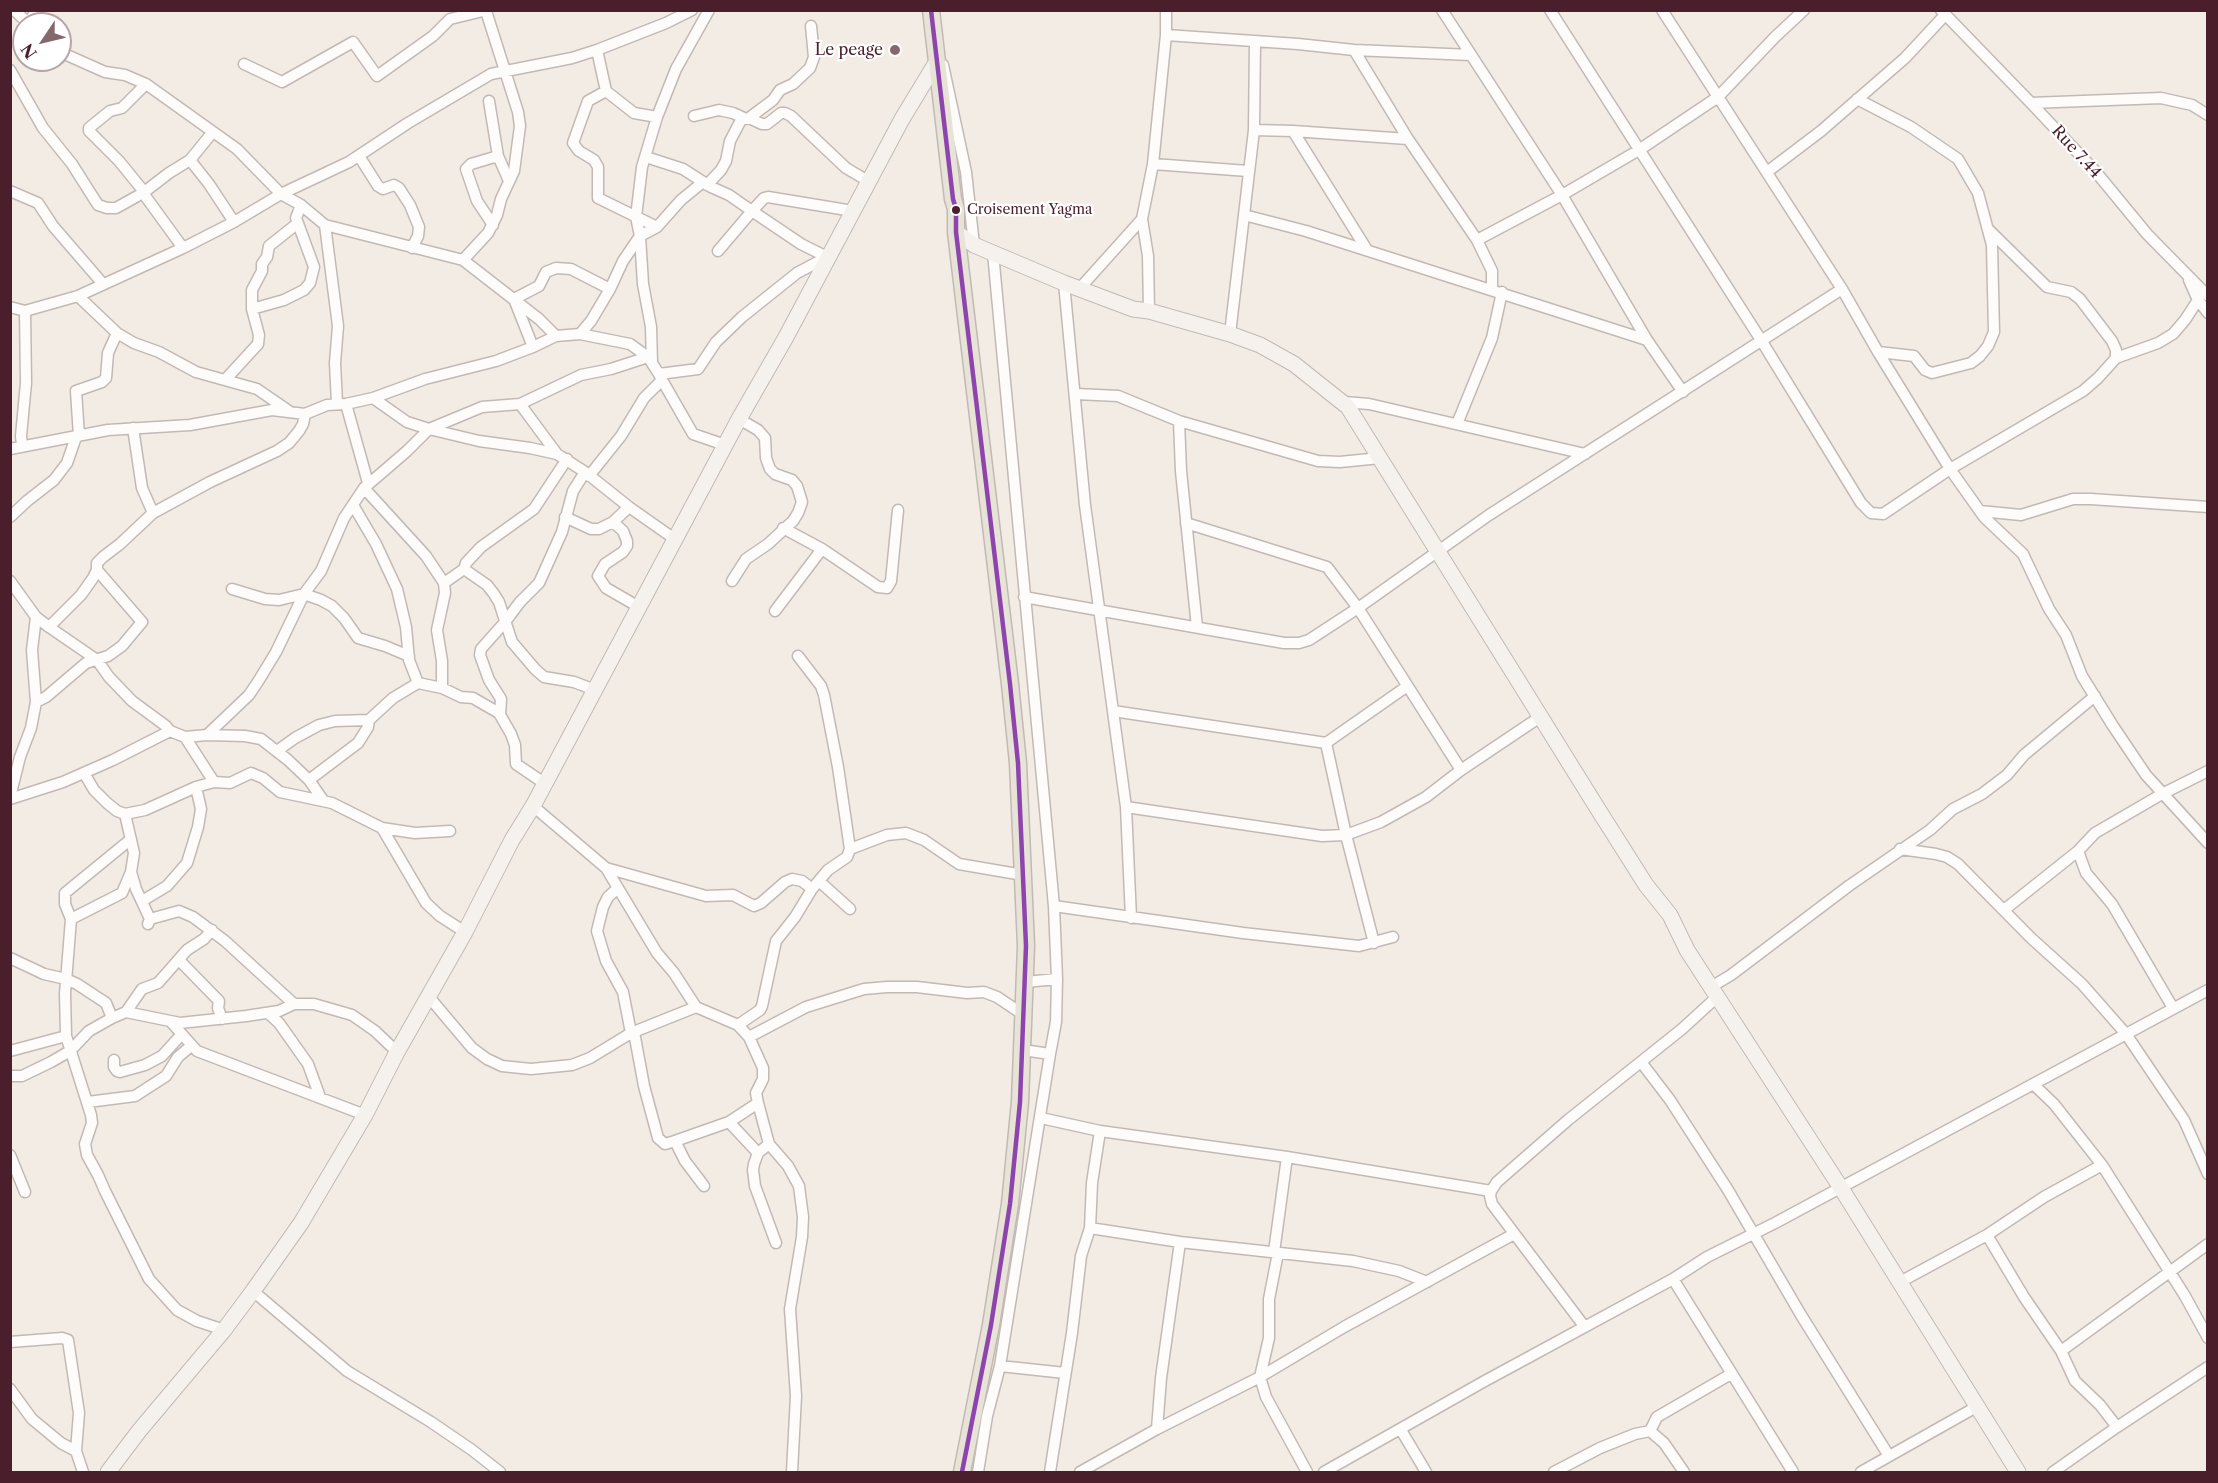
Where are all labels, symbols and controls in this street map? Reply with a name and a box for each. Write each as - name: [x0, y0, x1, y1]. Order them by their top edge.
- north arrow: [12, 12, 72, 72]
- text: N: [17, 40, 41, 63]
- place label: Le peage: [815, 40, 883, 60]
- marker: Le peage: [888, 43, 902, 57]
- street label: Rue 7.44: [2047, 122, 2105, 182]
- place label: Croisement Yagma: [967, 202, 1092, 218]
- marker: Croisement Yagma: [950, 204, 962, 216]

